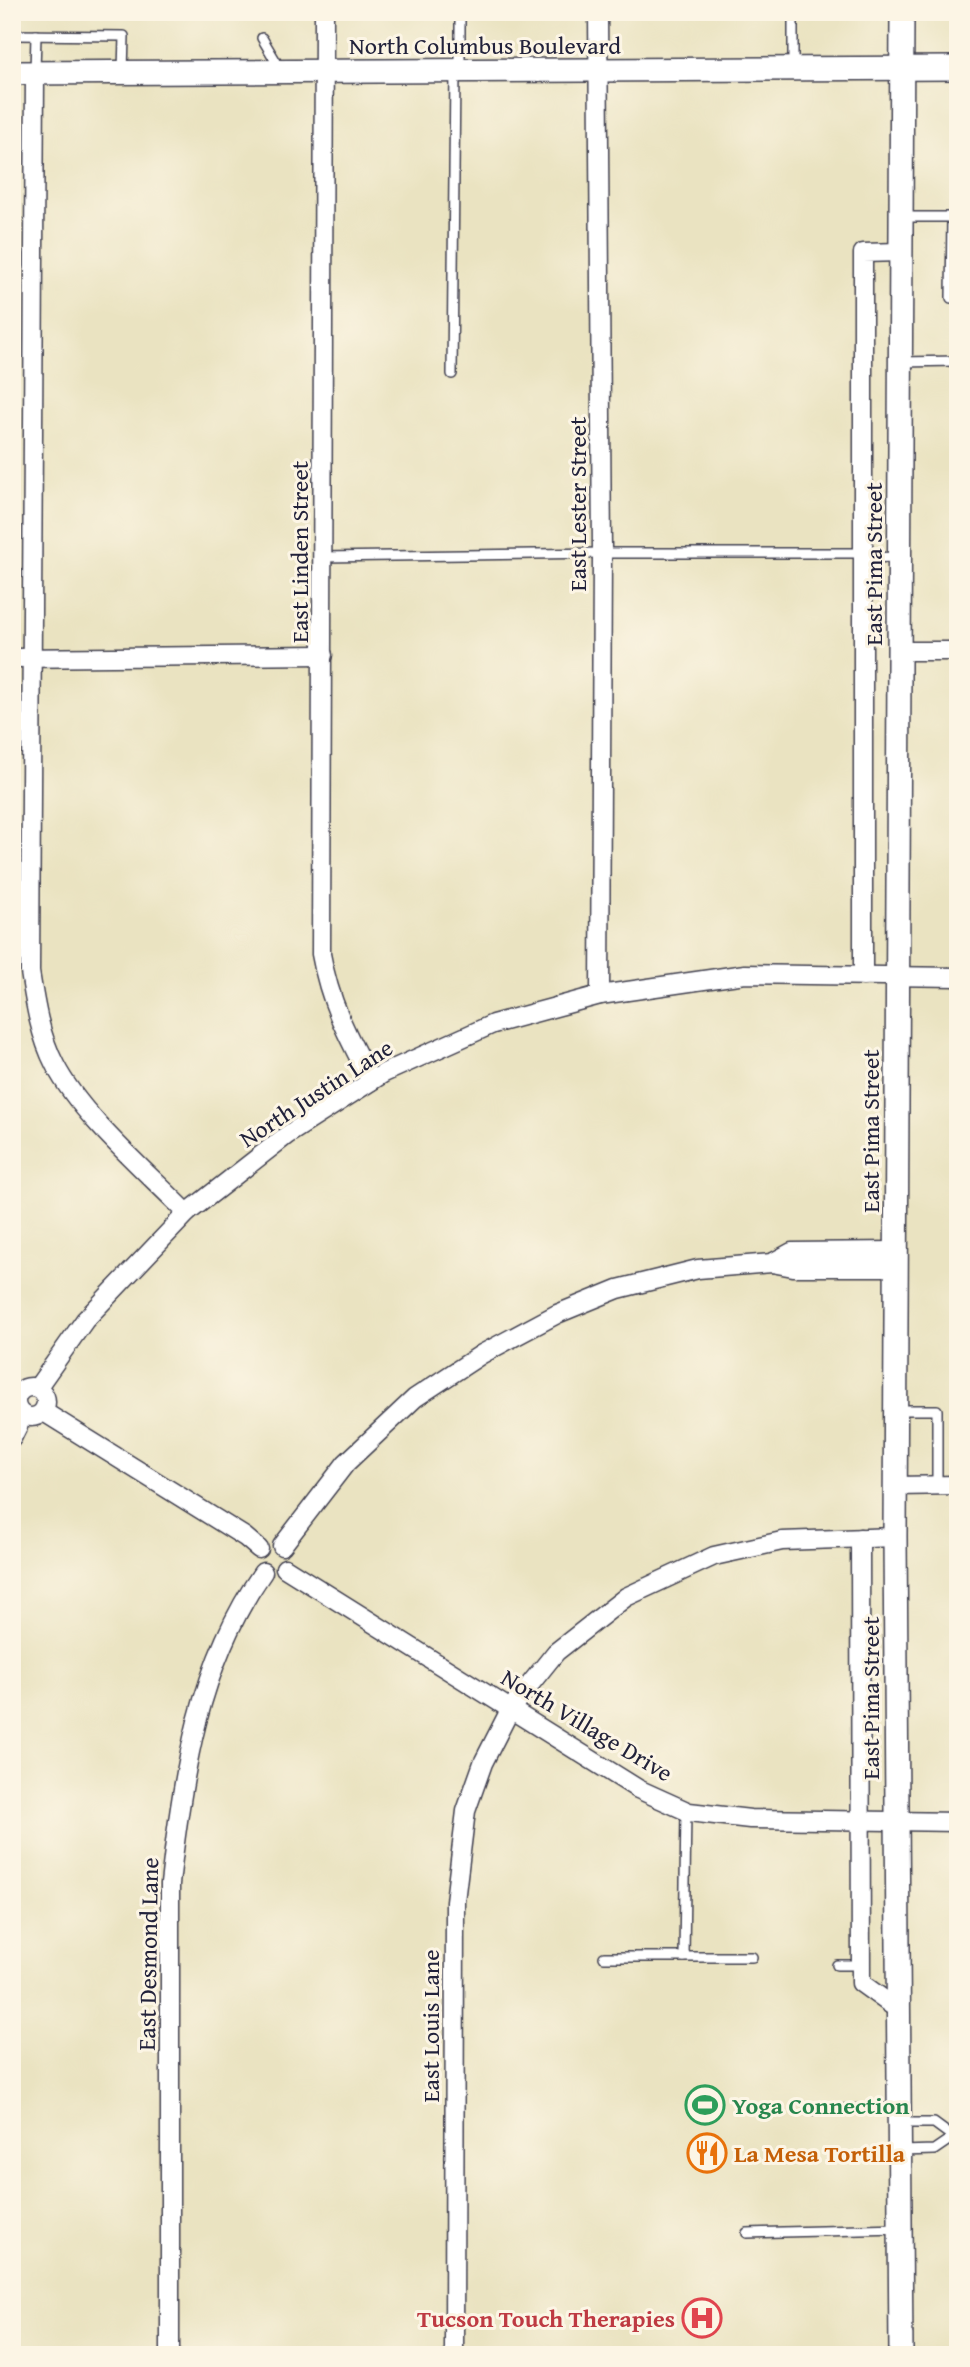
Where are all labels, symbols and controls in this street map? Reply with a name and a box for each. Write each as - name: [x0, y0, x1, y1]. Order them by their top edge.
- street label: North Columbus Boulevard: [349, 28, 621, 63]
- street label: East Lester Street: [560, 416, 595, 591]
- street label: East Linden Street: [282, 460, 317, 643]
- street label: East Pima Street: [856, 482, 891, 646]
- street label: North Justin Lane: [232, 1030, 400, 1156]
- street label: East Pima Street: [853, 1049, 888, 1213]
- street label: East Pima Street: [853, 1616, 888, 1780]
- street label: North Village Drive: [495, 1660, 679, 1790]
- street label: East Desmond Lane: [129, 1857, 167, 2051]
- street label: East Louis Lane: [413, 1949, 448, 2103]
- sports icon: Yoga Connection: [684, 2084, 726, 2126]
- place label: Yoga Connection: [732, 2088, 909, 2123]
- restaurant icon: La Mesa Tortilla: [686, 2132, 728, 2174]
- place label: La Mesa Tortilla: [734, 2136, 906, 2171]
- hospital icon: Tucson Touch Therapies: [681, 2297, 723, 2339]
- place label: Tucson Touch Therapies: [417, 2301, 675, 2336]

